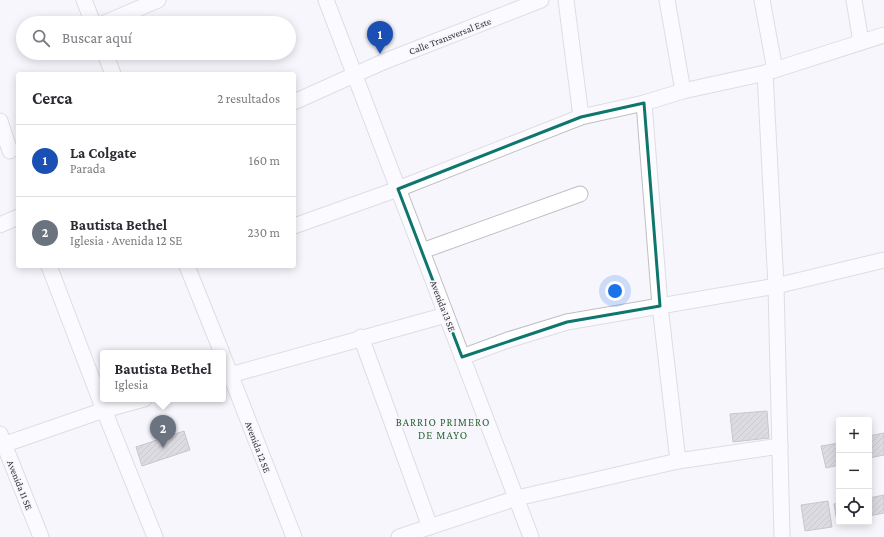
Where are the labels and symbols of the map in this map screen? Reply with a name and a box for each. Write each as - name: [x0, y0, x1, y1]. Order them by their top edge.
- street label: Calle Transversal Este: [407, 15, 493, 57]
- pin: 1: [367, 21, 393, 54]
- street label: Avenida 13 SE: [428, 279, 458, 334]
- your location: [605, 281, 625, 301]
- pin: 2: [150, 415, 176, 448]
- district label: BARRIO PRIMERO DE MAYO: [396, 416, 490, 441]
- street label: Avenida 12 SE: [243, 420, 273, 475]
- street label: Avenida 11 SE: [5, 458, 35, 512]

